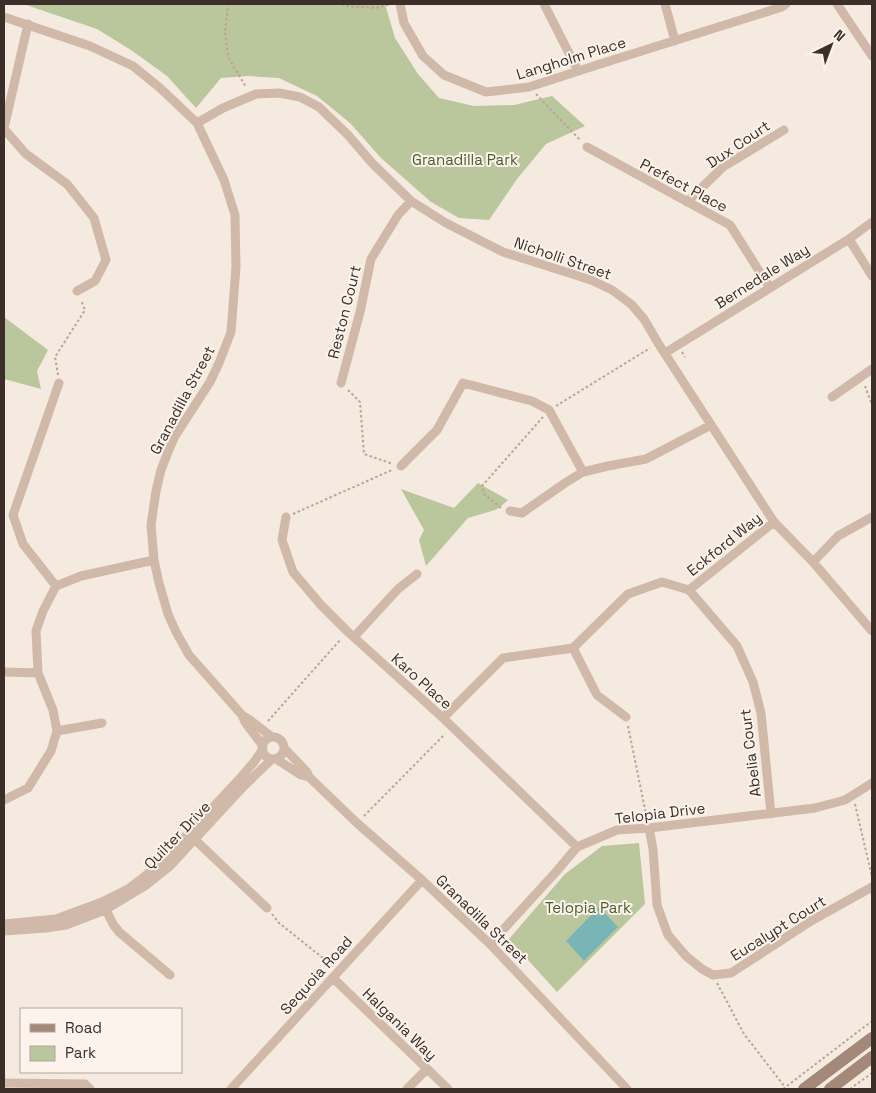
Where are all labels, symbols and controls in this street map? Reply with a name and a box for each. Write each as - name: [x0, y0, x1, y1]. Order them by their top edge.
- north arrow: [806, 20, 856, 70]
- text: N: [830, 26, 849, 45]
- street label: Langholm Place: [514, 32, 628, 84]
- street label: Dux Court: [703, 116, 773, 172]
- park label: Granadilla Park: [412, 150, 518, 169]
- street label: Prefect Place: [637, 154, 731, 216]
- street label: Nicholli Street: [512, 232, 614, 284]
- street label: Bernedale Way: [711, 239, 813, 313]
- street label: Reston Court: [323, 263, 365, 361]
- street label: Granadilla Street: [145, 342, 219, 458]
- street label: Eckford Way: [683, 508, 765, 580]
- street label: Karo Place: [388, 649, 456, 713]
- street label: Abelia Court: [735, 708, 765, 798]
- street label: Quilter Drive: [140, 797, 214, 873]
- street label: Telopia Drive: [614, 798, 706, 828]
- street label: Granadilla Street: [432, 870, 532, 968]
- street label: Eucalypt Court: [727, 891, 829, 965]
- park label: Telopia Park: [545, 898, 631, 917]
- street label: Sequoia Road: [276, 932, 356, 1018]
- street label: Halgania Way: [359, 984, 441, 1064]
- legend: [20, 1008, 182, 1073]
- text: Road: [65, 1018, 102, 1037]
- text: Park: [65, 1043, 96, 1062]

